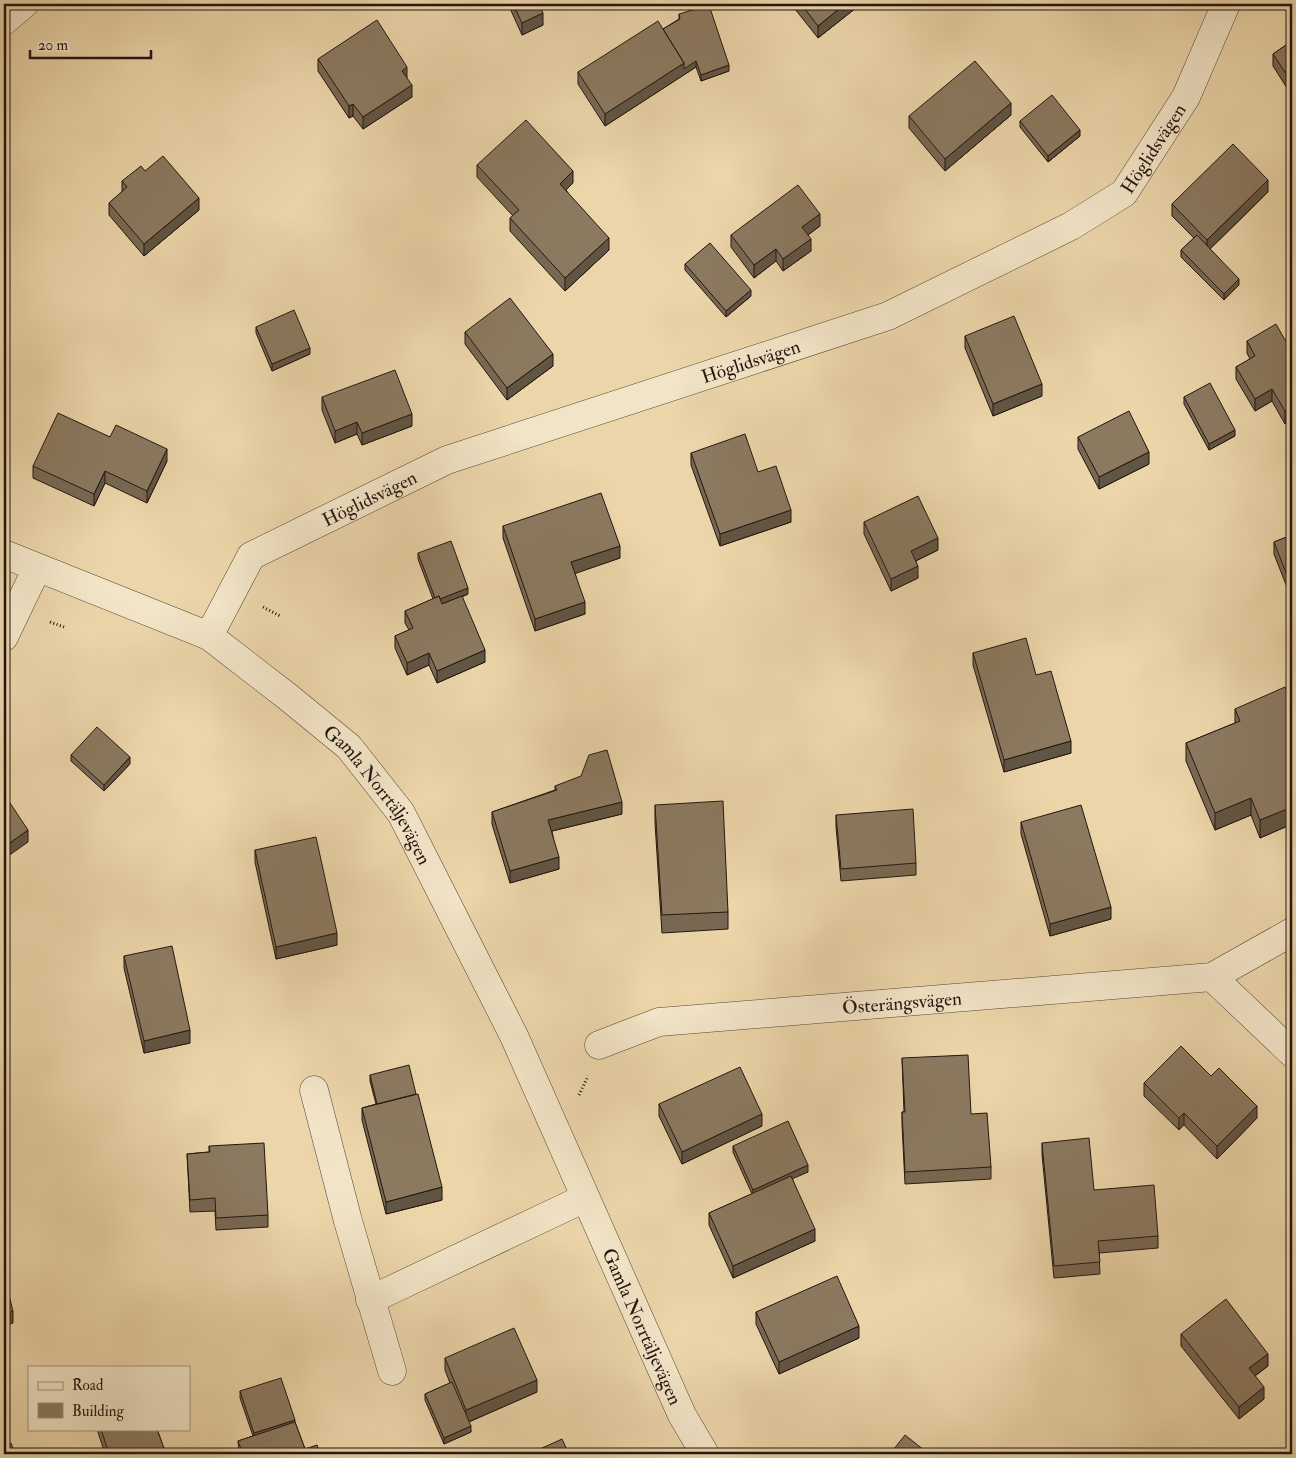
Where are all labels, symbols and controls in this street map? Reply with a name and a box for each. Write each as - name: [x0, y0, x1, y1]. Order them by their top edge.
- scale bar: [30, 28, 151, 60]
- text: 20 m: [38, 36, 68, 55]
- street label: Höglidsvägen: [1116, 99, 1192, 199]
- street label: Höglidsvägen: [698, 334, 804, 389]
- street label: Höglidsvägen: [318, 466, 421, 532]
- street label: Gamla Norrtäljevägen: [318, 720, 436, 869]
- street label: Österängsvägen: [841, 986, 963, 1020]
- street label: Gamla Norrtäljevägen: [596, 1244, 687, 1409]
- legend: [28, 1366, 190, 1430]
- text: Road: [72, 1376, 104, 1395]
- text: Building: [72, 1402, 124, 1421]

